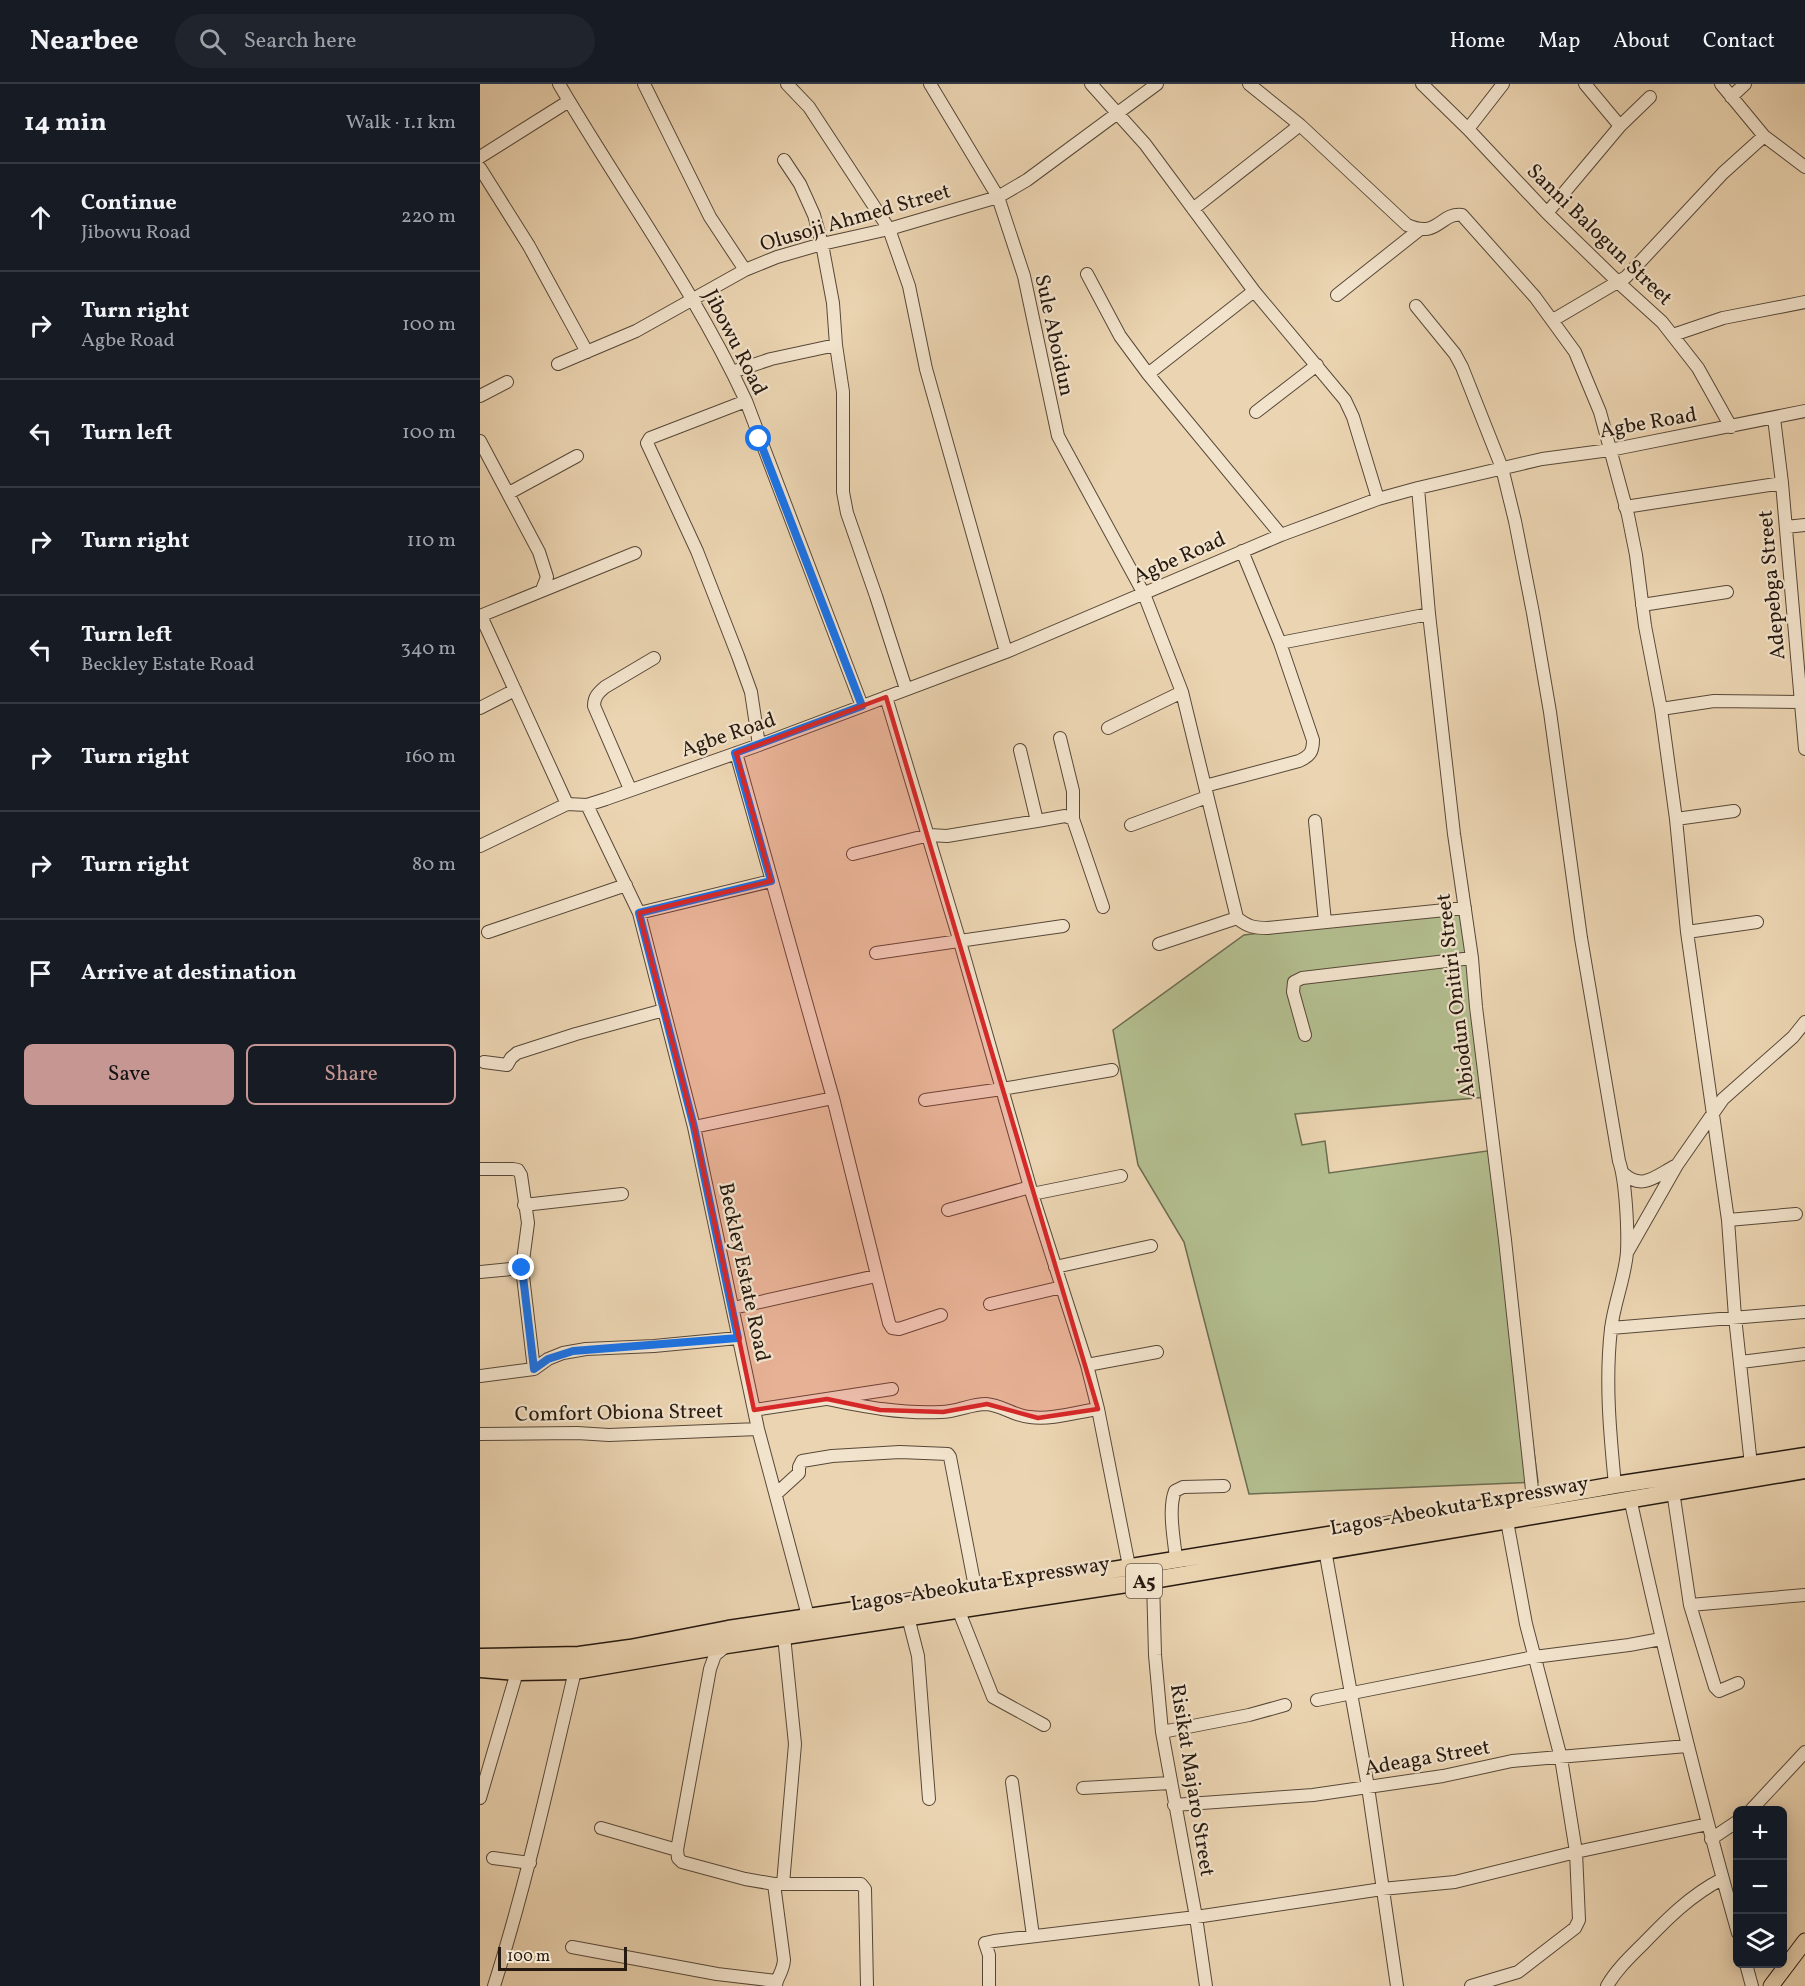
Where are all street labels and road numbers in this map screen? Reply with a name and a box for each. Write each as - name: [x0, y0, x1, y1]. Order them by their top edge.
- street label: Sanni Balogun Street: [1519, 158, 1678, 313]
- street label: Olusoji Ahmed Street: [757, 177, 954, 260]
- street label: Sule Aboidun: [1026, 272, 1081, 399]
- street label: Jibowu Road: [696, 285, 774, 401]
- street label: Agbe Road: [1597, 401, 1699, 446]
- street label: Adepebga Street: [1752, 509, 1793, 661]
- street label: Agbe Road: [1129, 525, 1231, 592]
- street label: Agbe Road: [677, 706, 780, 765]
- street label: Abiodun Onitiri Street: [1430, 892, 1483, 1100]
- street label: Beckley Estate Road: [710, 1180, 777, 1364]
- street label: Comfort Obiona Street: [514, 1397, 724, 1430]
- street label: Lagos-Abeokuta Expressway: [1327, 1469, 1592, 1544]
- street label: Lagos-Abeokuta Expressway: [848, 1550, 1113, 1619]
- road number: A5: [1126, 1564, 1162, 1598]
- street label: Risikat Majaro Street: [1162, 1682, 1221, 1879]
- street label: Adeaga Street: [1362, 1733, 1492, 1784]

